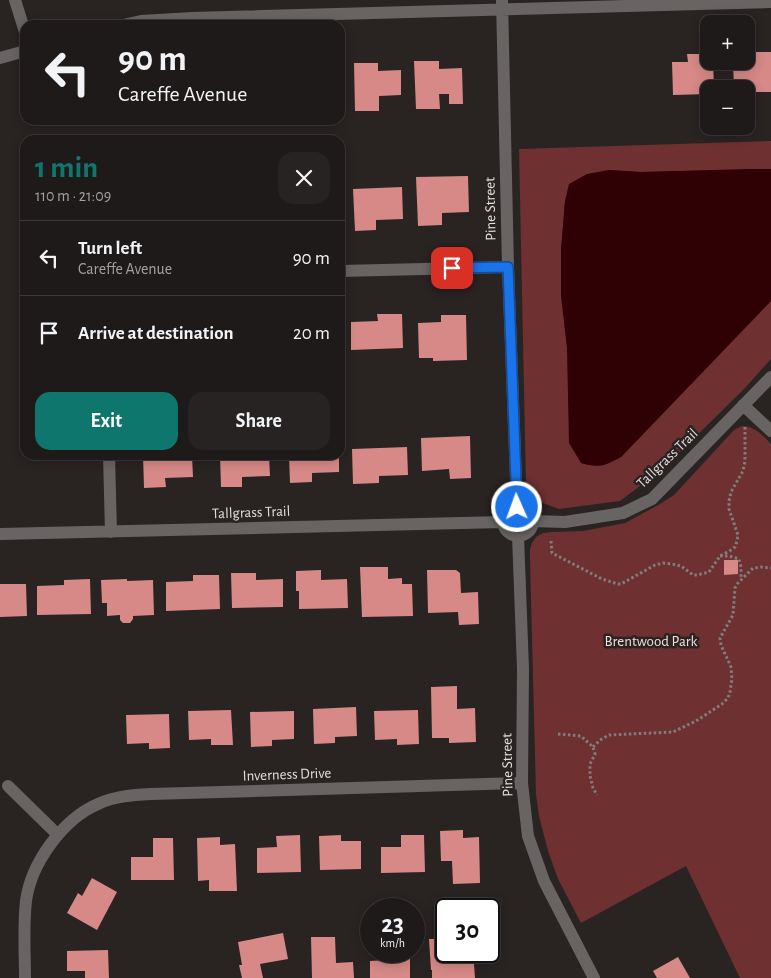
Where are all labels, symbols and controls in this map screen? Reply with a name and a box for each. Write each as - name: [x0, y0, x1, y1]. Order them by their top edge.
- map controls: [700, 15, 755, 135]
- button: +: [700, 15, 755, 70]
- icon: left: [35, 40, 100, 105]
- text: 90 m: [118, 42, 187, 77]
- button: −: [700, 80, 755, 135]
- text: Careffe Avenue: [118, 83, 247, 105]
- button: close: [278, 152, 330, 204]
- text: 1 min: [35, 153, 98, 183]
- street label: Pine Street: [482, 177, 499, 241]
- text: 110 m · 21:09: [35, 188, 111, 204]
- text: Turn left: [78, 239, 142, 258]
- icon: left: [35, 244, 63, 272]
- pin: [431, 247, 473, 289]
- text: 90 m: [293, 249, 330, 268]
- icon: arrive: [438, 254, 466, 282]
- text: Careffe Avenue: [78, 261, 172, 277]
- icon: arrive: [35, 319, 63, 347]
- text: Arrive at destination: [78, 324, 234, 343]
- text: 20 m: [293, 324, 330, 343]
- button: Exit: [35, 392, 178, 450]
- button: Share: [188, 392, 330, 450]
- street label: Tallgrass Trail: [634, 426, 701, 491]
- position arrow: [490, 480, 542, 532]
- street label: Tallgrass Trail: [211, 504, 291, 521]
- park label: Brentwood Park: [605, 634, 698, 649]
- street label: Pine Street: [499, 733, 516, 797]
- street label: Inverness Drive: [242, 765, 332, 784]
- speed limit sign: 30: [435, 898, 500, 963]
- text: 23: [381, 912, 404, 937]
- text: km/h: [380, 937, 405, 949]

